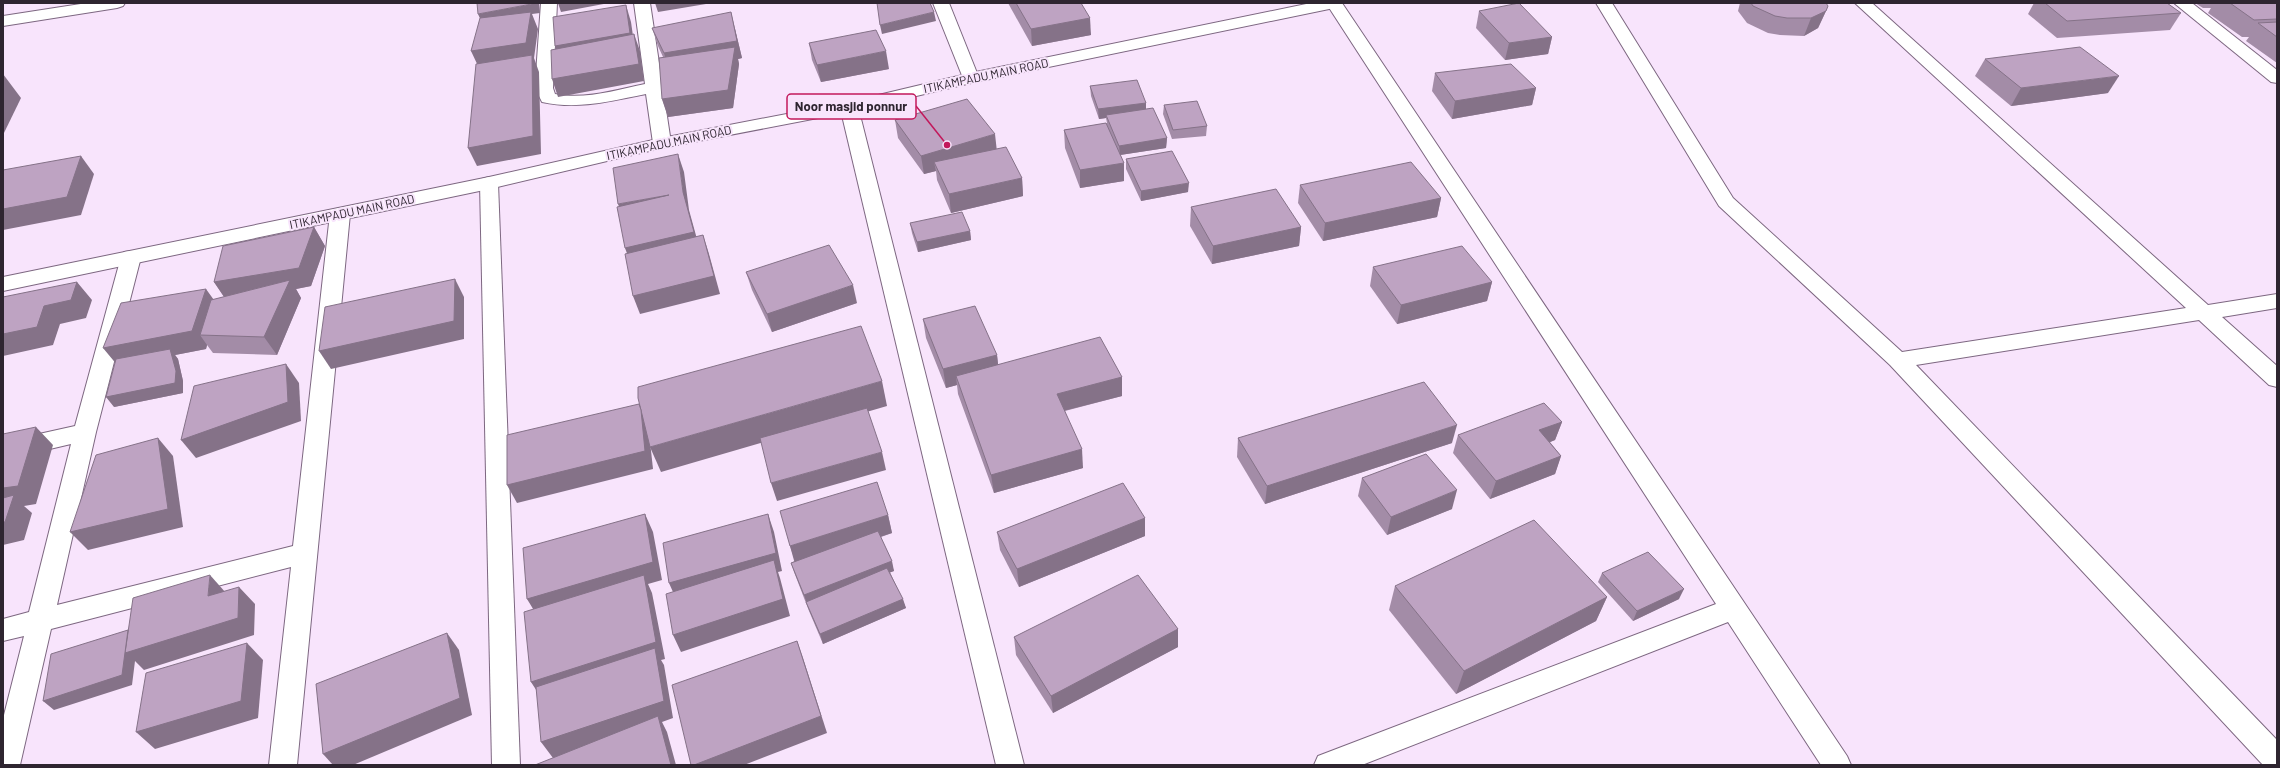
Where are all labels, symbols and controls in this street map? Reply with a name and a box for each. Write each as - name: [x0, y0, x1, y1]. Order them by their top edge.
- street label: ITIKAMPADU MAIN ROAD: [922, 55, 1049, 95]
- callout: Noor masjid ponnur: [787, 94, 916, 119]
- text: Noor masjid ponnur: [795, 98, 907, 114]
- street label: ITIKAMPADU MAIN ROAD: [605, 122, 732, 162]
- street label: ITIKAMPADU MAIN ROAD: [288, 191, 415, 231]

